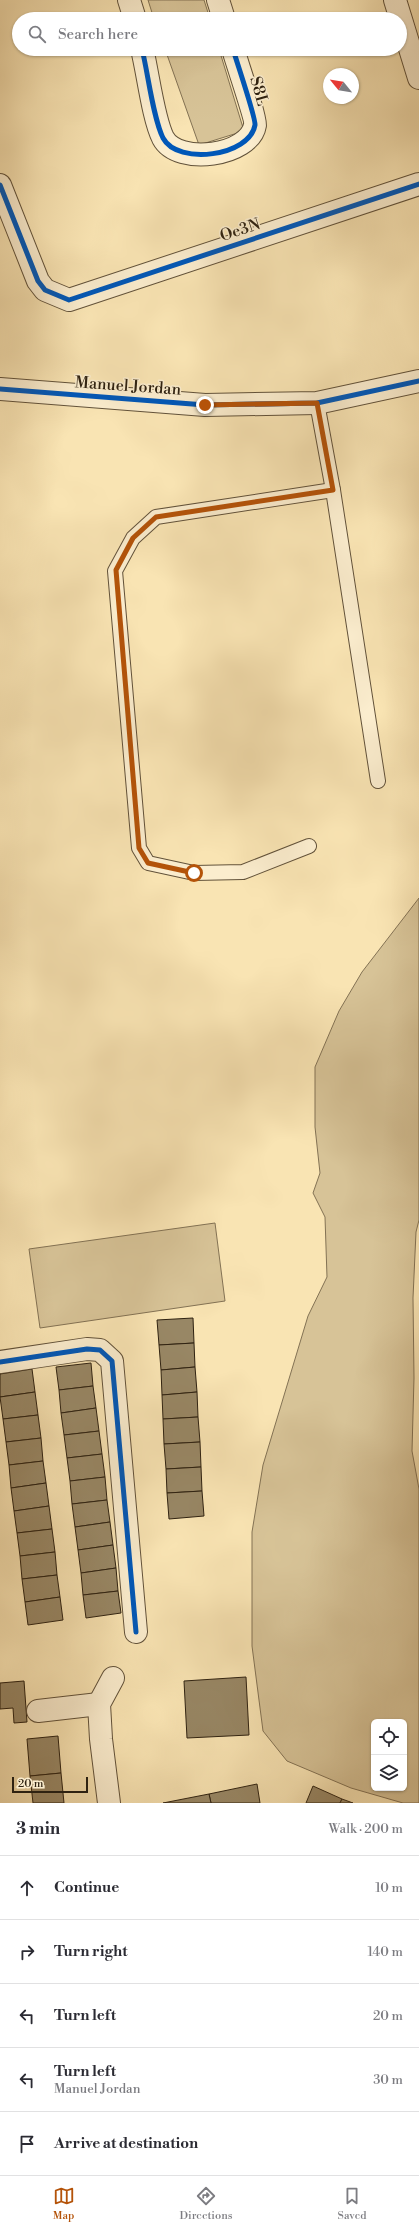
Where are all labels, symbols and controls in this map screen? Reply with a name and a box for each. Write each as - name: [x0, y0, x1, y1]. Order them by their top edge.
- search box: [12, 12, 407, 56]
- icon: search: [26, 23, 48, 45]
- text: Search here: [58, 25, 138, 44]
- north arrow: [323, 68, 359, 104]
- street label: S8L: [245, 74, 273, 108]
- street label: Oe3N: [217, 214, 263, 246]
- street label: Manuel Jordan: [74, 372, 182, 400]
- route end: [196, 396, 214, 414]
- route start: [185, 864, 203, 882]
- map controls: [371, 1719, 407, 1791]
- button: locate: [371, 1719, 407, 1755]
- button: layers: [371, 1755, 407, 1791]
- scale bar: [12, 1775, 88, 1794]
- text: 20 m: [18, 1777, 43, 1791]
- text: 3 min: [16, 1818, 60, 1840]
- text: Walk · 200 m: [329, 1821, 403, 1837]
- icon: ahead: [16, 1877, 38, 1899]
- text: Continue: [54, 1878, 119, 1897]
- text: 10 m: [375, 1880, 403, 1896]
- icon: right: [16, 1941, 38, 1963]
- text: Turn right: [54, 1942, 128, 1961]
- text: 140 m: [367, 1944, 403, 1960]
- icon: left: [16, 2005, 38, 2027]
- text: Turn left: [54, 2006, 116, 2025]
- text: 20 m: [373, 2008, 403, 2024]
- text: Turn left: [54, 2062, 116, 2081]
- icon: left: [16, 2069, 38, 2091]
- text: 30 m: [373, 2072, 403, 2088]
- text: Manuel Jordan: [54, 2081, 140, 2097]
- icon: arrive: [16, 2133, 38, 2155]
- text: Arrive at destination: [54, 2134, 198, 2153]
- tab: Map: [53, 2185, 75, 2223]
- tab: Directions: [180, 2185, 233, 2223]
- tab: Saved: [338, 2185, 366, 2223]

